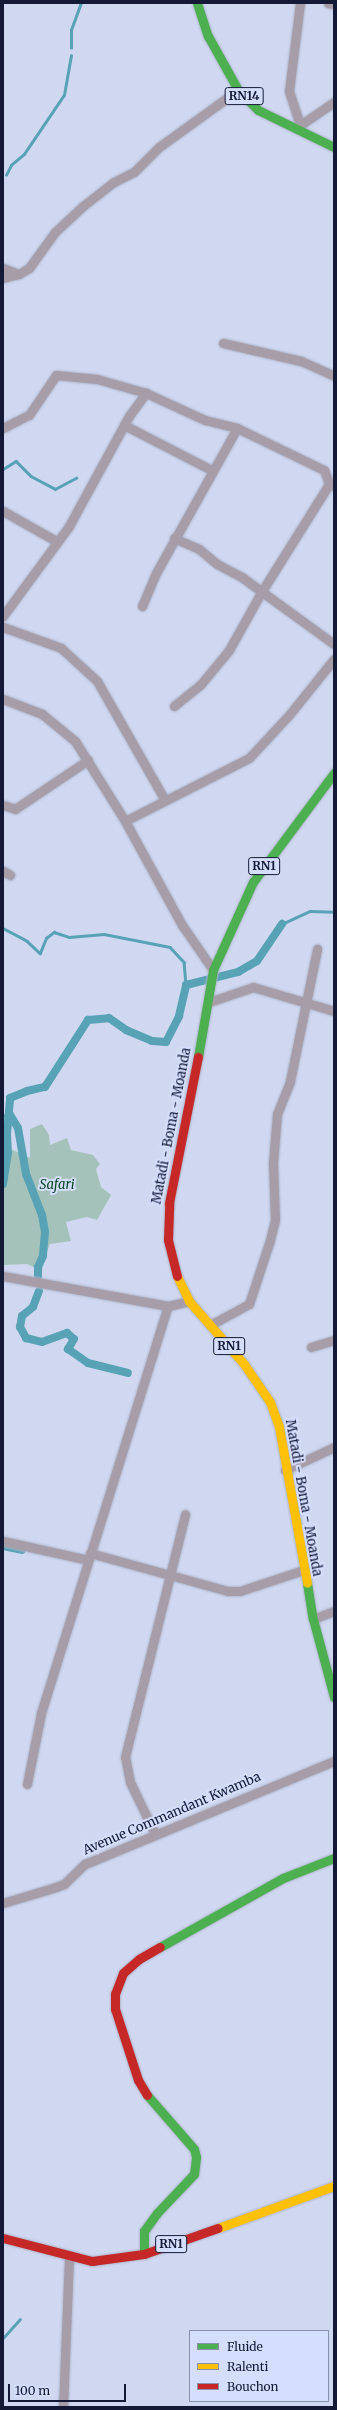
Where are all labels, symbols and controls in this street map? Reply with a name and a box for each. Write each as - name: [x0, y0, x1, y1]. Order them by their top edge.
- road number: RN14: [224, 86, 264, 106]
- road number: RN1: [248, 856, 280, 876]
- street label: Matadi - Boma - Moanda: [149, 1046, 195, 1206]
- park label: Safari: [39, 1177, 75, 1193]
- road number: RN1: [213, 1336, 245, 1356]
- street label: Matadi - Boma - Moanda: [282, 1418, 324, 1578]
- street label: Avenue Commandant Kwamba: [81, 1769, 263, 1859]
- road number: RN1: [155, 2234, 187, 2254]
- legend: [189, 2330, 329, 2402]
- text: Fluide: [227, 2339, 263, 2354]
- text: Ralenti: [227, 2359, 268, 2374]
- scale bar: [10, 2376, 128, 2402]
- text: Bouchon: [227, 2379, 279, 2394]
- text: 100 m: [15, 2383, 50, 2398]

